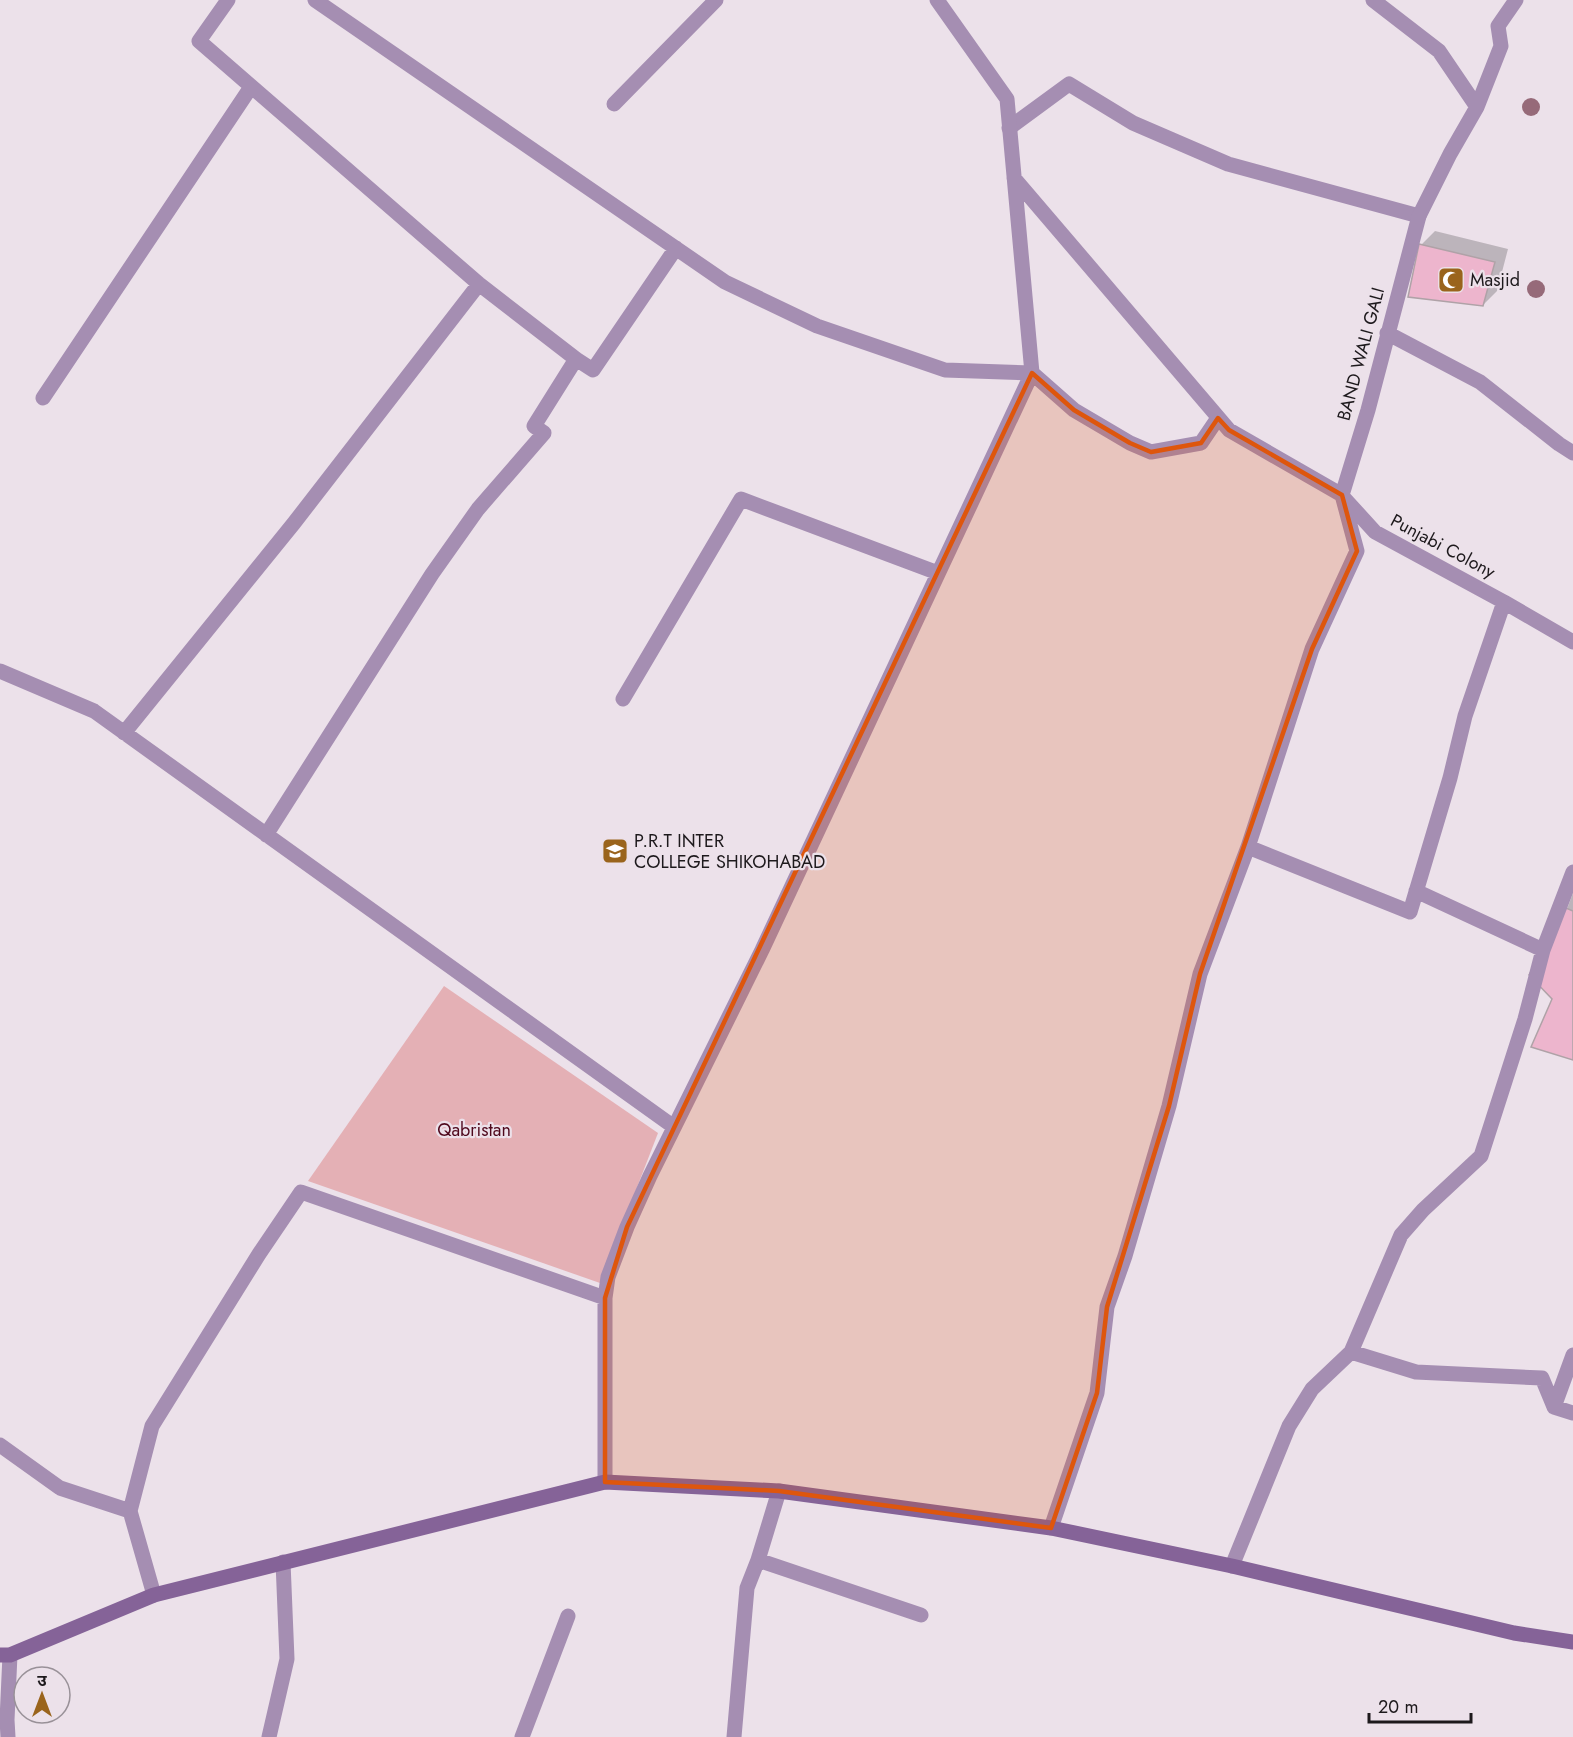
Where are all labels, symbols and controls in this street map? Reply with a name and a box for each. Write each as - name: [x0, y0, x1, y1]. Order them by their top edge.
- mosque icon: Masjid: [1436, 265, 1466, 295]
- place label: Masjid: [1470, 267, 1520, 293]
- street label: BAND WALI GALI: [1331, 285, 1391, 423]
- street label: Punjabi Colony: [1386, 507, 1500, 585]
- place label: P.R.T INTER COLLEGE SHIKOHABAD: [634, 828, 825, 875]
- school or university icon: P.R.T INTER COLLEGE SHIKOHABAD: [600, 836, 630, 866]
- park label: Qabristan: [437, 1117, 511, 1143]
- north arrow: [12, 1665, 72, 1725]
- text: उ: [37, 1669, 47, 1692]
- scale bar: [1369, 1686, 1471, 1724]
- text: 20 m: [1378, 1694, 1418, 1720]

